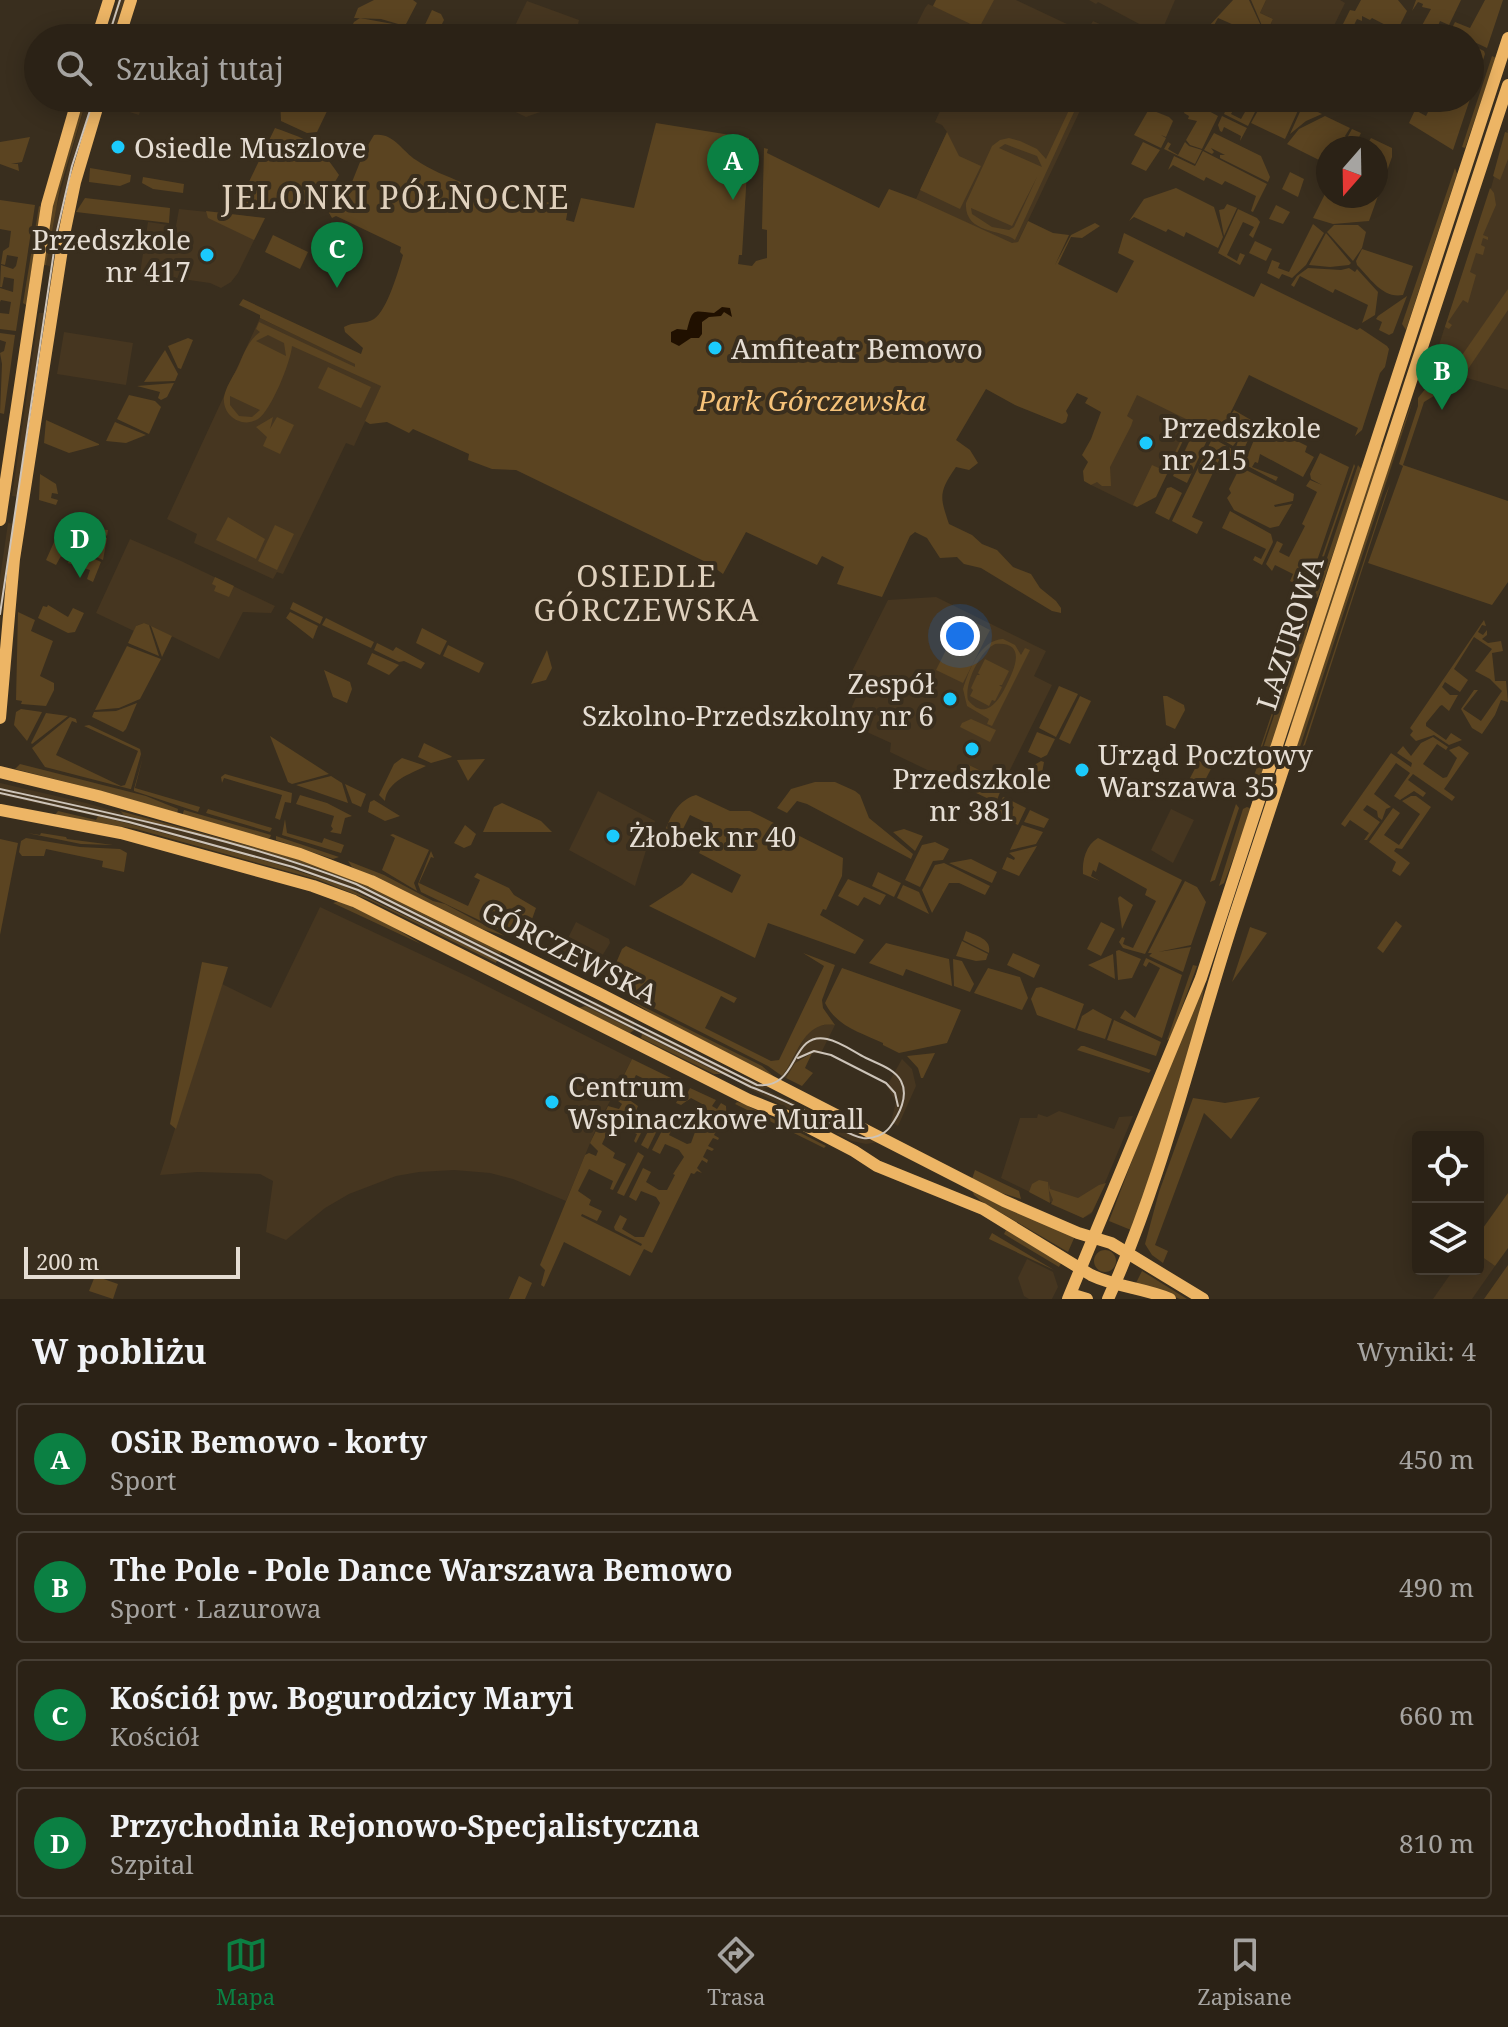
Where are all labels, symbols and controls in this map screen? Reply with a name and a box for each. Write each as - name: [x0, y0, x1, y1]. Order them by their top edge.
- search box: [24, 24, 1484, 112]
- icon: search: [52, 46, 96, 90]
- text: Szukaj tutaj: [116, 48, 284, 89]
- place label: Osiedle Muszlove: [134, 128, 367, 166]
- pin: A: [707, 134, 759, 200]
- north arrow: [1316, 136, 1388, 208]
- marker: Osiedle Muszlove: [109, 138, 127, 156]
- district label: JELONKI PÓŁNOCNE: [220, 175, 571, 218]
- place label: Przedszkole nr 417: [32, 220, 191, 290]
- pin: C: [311, 222, 363, 288]
- marker: Przedszkole nr 417: [198, 246, 216, 264]
- place label: Amfiteatr Bemowo: [731, 329, 983, 367]
- marker: Amfiteatr Bemowo: [706, 339, 724, 357]
- pin: B: [1416, 344, 1468, 410]
- park label: Park Górczewska: [697, 381, 927, 419]
- place label: Przedszkole nr 215: [1162, 408, 1321, 478]
- marker: Przedszkole nr 215: [1137, 434, 1155, 452]
- pin: D: [54, 512, 106, 578]
- street label: LAZUROWA: [1246, 551, 1332, 714]
- district label: OSIEDLE GÓRCZEWSKA: [534, 555, 760, 630]
- your location: [940, 616, 980, 656]
- place label: Zespół Szkolno-Przedszkolny nr 6: [582, 664, 934, 734]
- marker: Zespół Szkolno-Przedszkolny nr 6: [941, 690, 959, 708]
- place label: Urząd Pocztowy Warszawa 35: [1098, 735, 1313, 805]
- marker: Przedszkole nr 381: [963, 740, 981, 758]
- place label: Przedszkole nr 381: [892, 759, 1052, 829]
- marker: Urząd Pocztowy Warszawa 35: [1073, 761, 1091, 779]
- place label: Żłobek nr 40: [629, 817, 796, 855]
- marker: Żłobek nr 40: [604, 827, 622, 845]
- street label: GÓRCZEWSKA: [475, 891, 665, 1013]
- place label: Centrum Wspinaczkowe Murall: [568, 1067, 865, 1137]
- marker: Centrum Wspinaczkowe Murall: [543, 1093, 561, 1111]
- map controls: [1412, 1131, 1484, 1275]
- button: locate: [1412, 1131, 1484, 1203]
- button: layers: [1412, 1203, 1484, 1275]
- scale bar: [24, 1243, 240, 1279]
- text: 200 m: [36, 1246, 99, 1276]
- text: W pobliżu: [32, 1328, 207, 1374]
- text: Wyniki: 4: [1357, 1333, 1476, 1369]
- text: OSiR Bemowo - korty: [110, 1421, 427, 1462]
- text: A: [50, 1441, 70, 1477]
- text: 450 m: [1399, 1441, 1474, 1477]
- text: Sport: [110, 1462, 177, 1498]
- text: The Pole - Pole Dance Warszawa Bemowo: [110, 1549, 733, 1590]
- text: B: [51, 1569, 69, 1605]
- text: 490 m: [1399, 1569, 1474, 1605]
- text: Sport · Lazurowa: [110, 1590, 321, 1626]
- text: Kościół pw. Bogurodzicy Maryi: [110, 1677, 574, 1718]
- text: C: [51, 1697, 69, 1733]
- text: 660 m: [1399, 1697, 1474, 1733]
- text: Kościół: [110, 1718, 199, 1754]
- text: Przychodnia Rejonowo-Specjalistyczna: [110, 1805, 700, 1846]
- text: D: [50, 1825, 70, 1861]
- text: 810 m: [1399, 1825, 1474, 1861]
- text: Szpital: [110, 1846, 194, 1882]
- tab: Mapa: [216, 1933, 275, 2011]
- tab: Trasa: [707, 1933, 765, 2011]
- tab: Zapisane: [1198, 1933, 1292, 2011]

